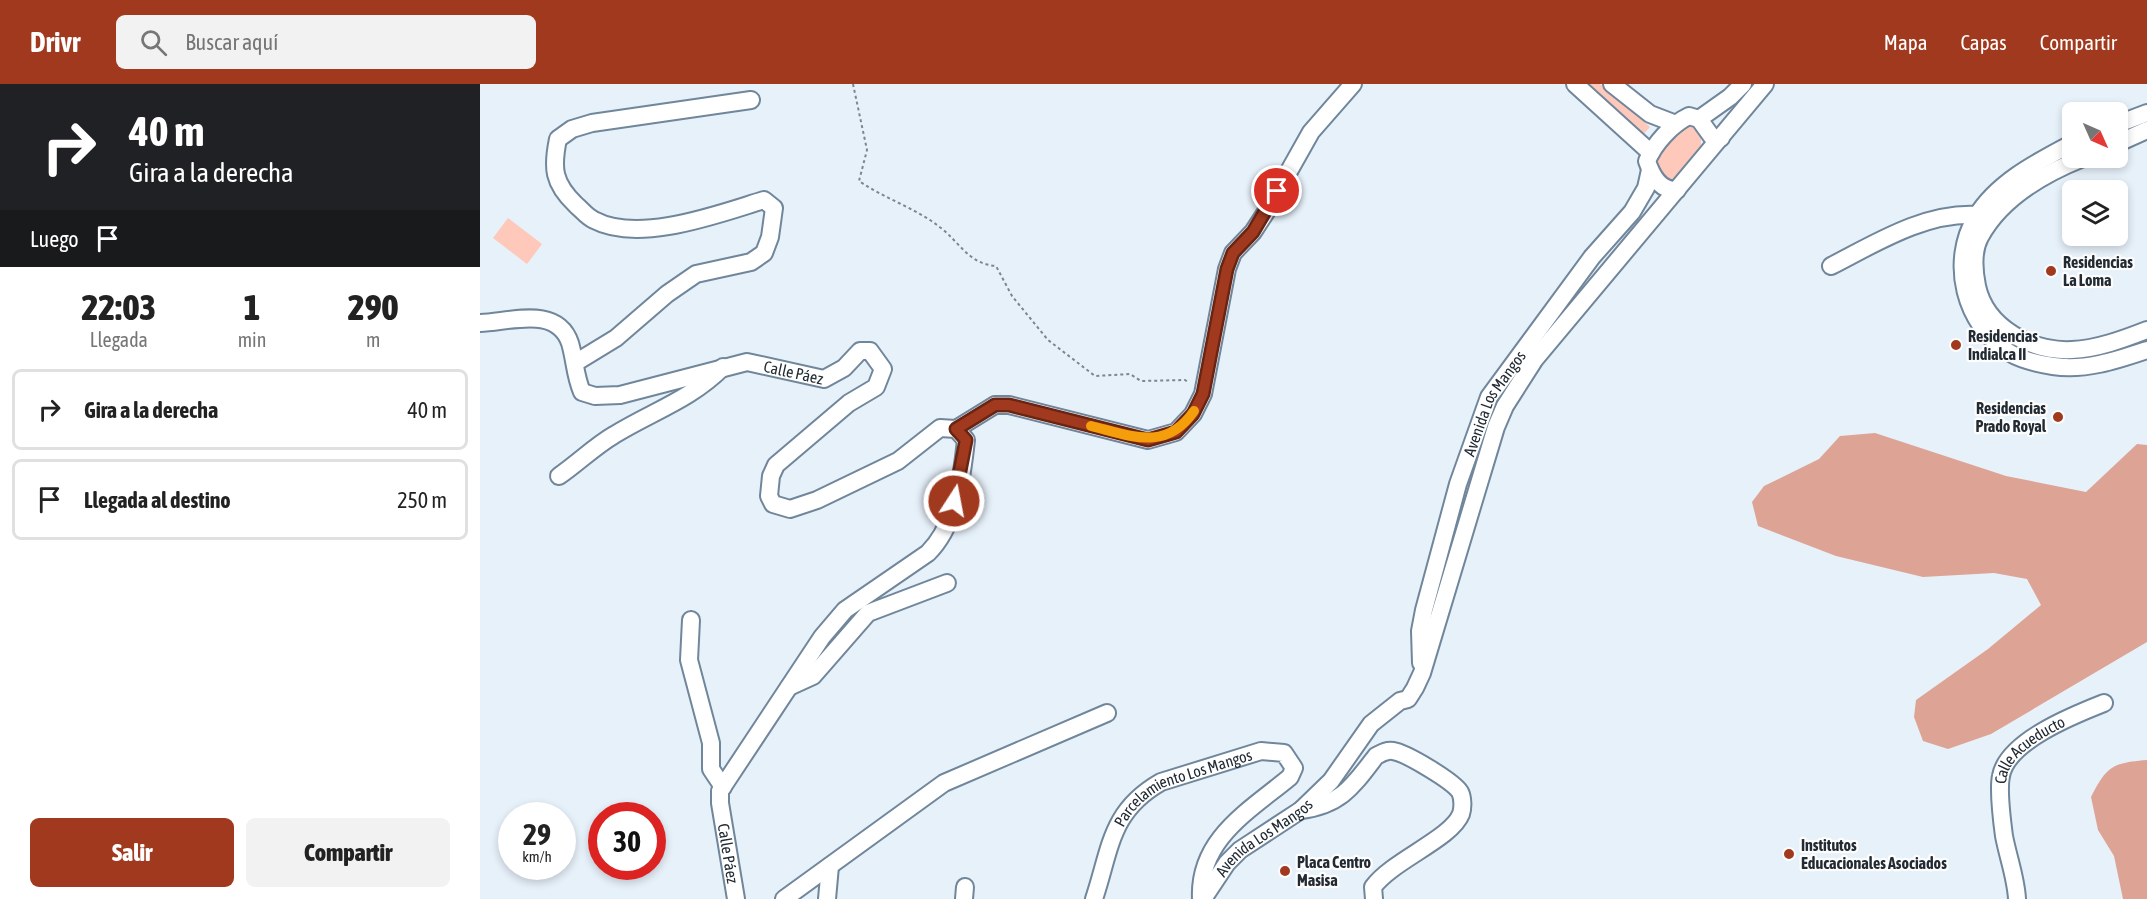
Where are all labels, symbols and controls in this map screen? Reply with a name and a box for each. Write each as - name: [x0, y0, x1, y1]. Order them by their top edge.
- search box: [116, 15, 536, 69]
- text: Drivr: [30, 26, 80, 58]
- icon: search: [137, 26, 170, 59]
- text: Buscar aquí: [185, 29, 278, 55]
- text: Mapa: [1884, 30, 1927, 54]
- text: Capas: [1960, 30, 2007, 54]
- text: Compartir: [2040, 30, 2117, 54]
- north arrow: [2062, 102, 2128, 168]
- map controls: [2062, 102, 2128, 246]
- text: 40 m: [129, 107, 204, 155]
- icon: right: [30, 108, 108, 186]
- text: Gira a la derecha: [129, 157, 294, 188]
- pin: [1251, 165, 1302, 216]
- icon: arrive: [1260, 174, 1293, 207]
- button: layers: [2062, 180, 2128, 246]
- icon: arrive: [91, 222, 124, 255]
- text: Luego: [30, 226, 79, 252]
- place label: Residencias La Loma: [2063, 253, 2133, 289]
- marker: Residencias La Loma: [2044, 264, 2058, 278]
- text: 22:03: [81, 286, 156, 328]
- text: 1: [244, 286, 260, 328]
- text: 290: [348, 286, 399, 328]
- place label: Residencias Indialca II: [1968, 327, 2038, 363]
- text: Llegada: [90, 328, 148, 351]
- text: min: [238, 328, 266, 351]
- text: m: [366, 328, 380, 351]
- marker: Residencias Indialca II: [1949, 338, 1963, 352]
- street label: Avenida Los Mangos: [1460, 347, 1529, 458]
- street label: Calle Páez: [762, 357, 825, 388]
- icon: right: [33, 393, 66, 426]
- text: Gira a la derecha: [84, 397, 218, 423]
- text: 40 m: [407, 397, 447, 423]
- place label: Residencias Prado Royal: [1976, 399, 2047, 435]
- marker: Residencias Prado Royal: [2051, 410, 2065, 424]
- position arrow: [922, 469, 986, 533]
- icon: arrive: [33, 483, 66, 516]
- text: Llegada al destino: [84, 487, 231, 513]
- text: 250 m: [397, 487, 447, 513]
- street label: Calle Acueducto: [1991, 712, 2068, 785]
- street label: Parcelamiento Los Mangos: [1110, 745, 1254, 829]
- street label: Avenida Los Mangos: [1212, 795, 1316, 880]
- speed limit sign: 30: [588, 802, 666, 880]
- text: 29: [523, 817, 551, 851]
- button: Salir: [30, 818, 234, 887]
- button: Compartir: [246, 818, 450, 887]
- street label: Calle Páez: [715, 822, 742, 885]
- place label: Institutos Educacionales Asociados: [1801, 836, 1947, 872]
- marker: Institutos Educacionales Asociados: [1782, 847, 1796, 861]
- text: km/h: [522, 848, 552, 865]
- place label: Placa Centro Masisa: [1297, 853, 1372, 889]
- marker: Placa Centro Masisa: [1278, 864, 1292, 878]

